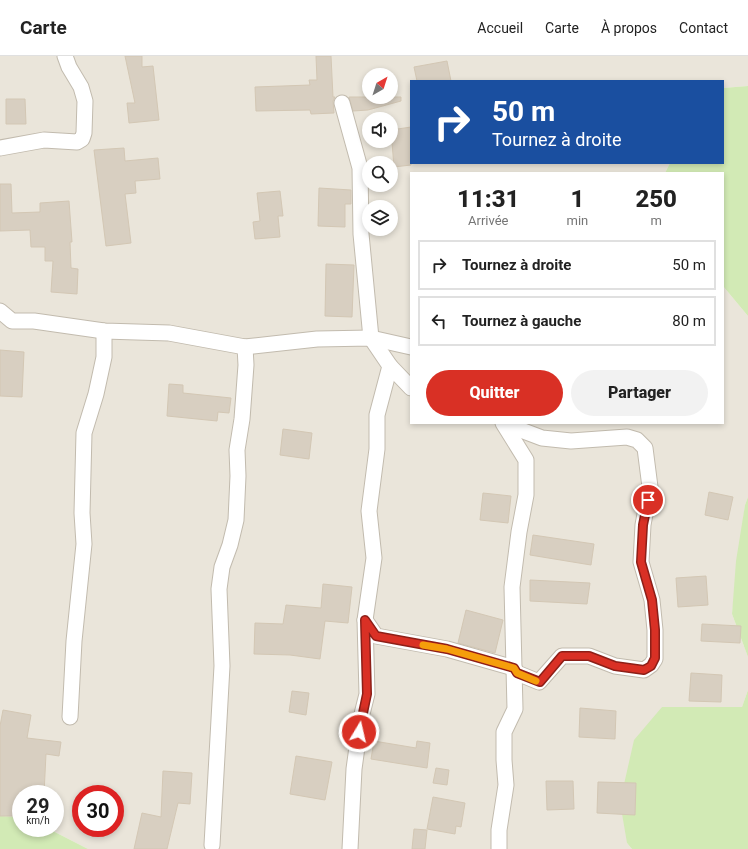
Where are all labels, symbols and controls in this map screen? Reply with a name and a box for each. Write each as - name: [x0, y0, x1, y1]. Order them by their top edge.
- text: Carte: [20, 16, 67, 39]
- text: Accueil: [477, 20, 523, 36]
- text: Carte: [545, 20, 579, 36]
- text: À propos: [601, 20, 657, 36]
- text: Contact: [679, 20, 728, 36]
- north arrow: [362, 68, 398, 104]
- map controls: [362, 68, 398, 236]
- text: 50 m: [492, 95, 555, 128]
- icon: right: [426, 96, 478, 148]
- button: sound: [362, 112, 398, 148]
- text: Tournez à droite: [492, 129, 621, 150]
- button: search: [362, 156, 398, 192]
- text: 11:31: [457, 185, 519, 213]
- text: 1: [570, 185, 584, 213]
- text: 250: [635, 185, 677, 213]
- button: layers: [362, 200, 398, 236]
- text: Arrivée: [468, 213, 509, 228]
- text: min: [567, 213, 588, 228]
- text: m: [650, 213, 662, 228]
- icon: right: [428, 254, 450, 276]
- text: Tournez à droite: [462, 256, 571, 274]
- text: 50 m: [672, 256, 706, 274]
- icon: left: [428, 310, 450, 332]
- text: Tournez à gauche: [462, 312, 581, 330]
- text: 80 m: [672, 312, 706, 330]
- button: Quitter: [426, 370, 563, 416]
- button: Partager: [571, 370, 708, 416]
- pin: [631, 483, 665, 517]
- icon: arrive: [637, 489, 659, 511]
- position arrow: [338, 711, 380, 753]
- speed limit sign: 30: [72, 785, 124, 837]
- text: 29: [27, 794, 49, 818]
- text: km/h: [26, 815, 50, 826]

